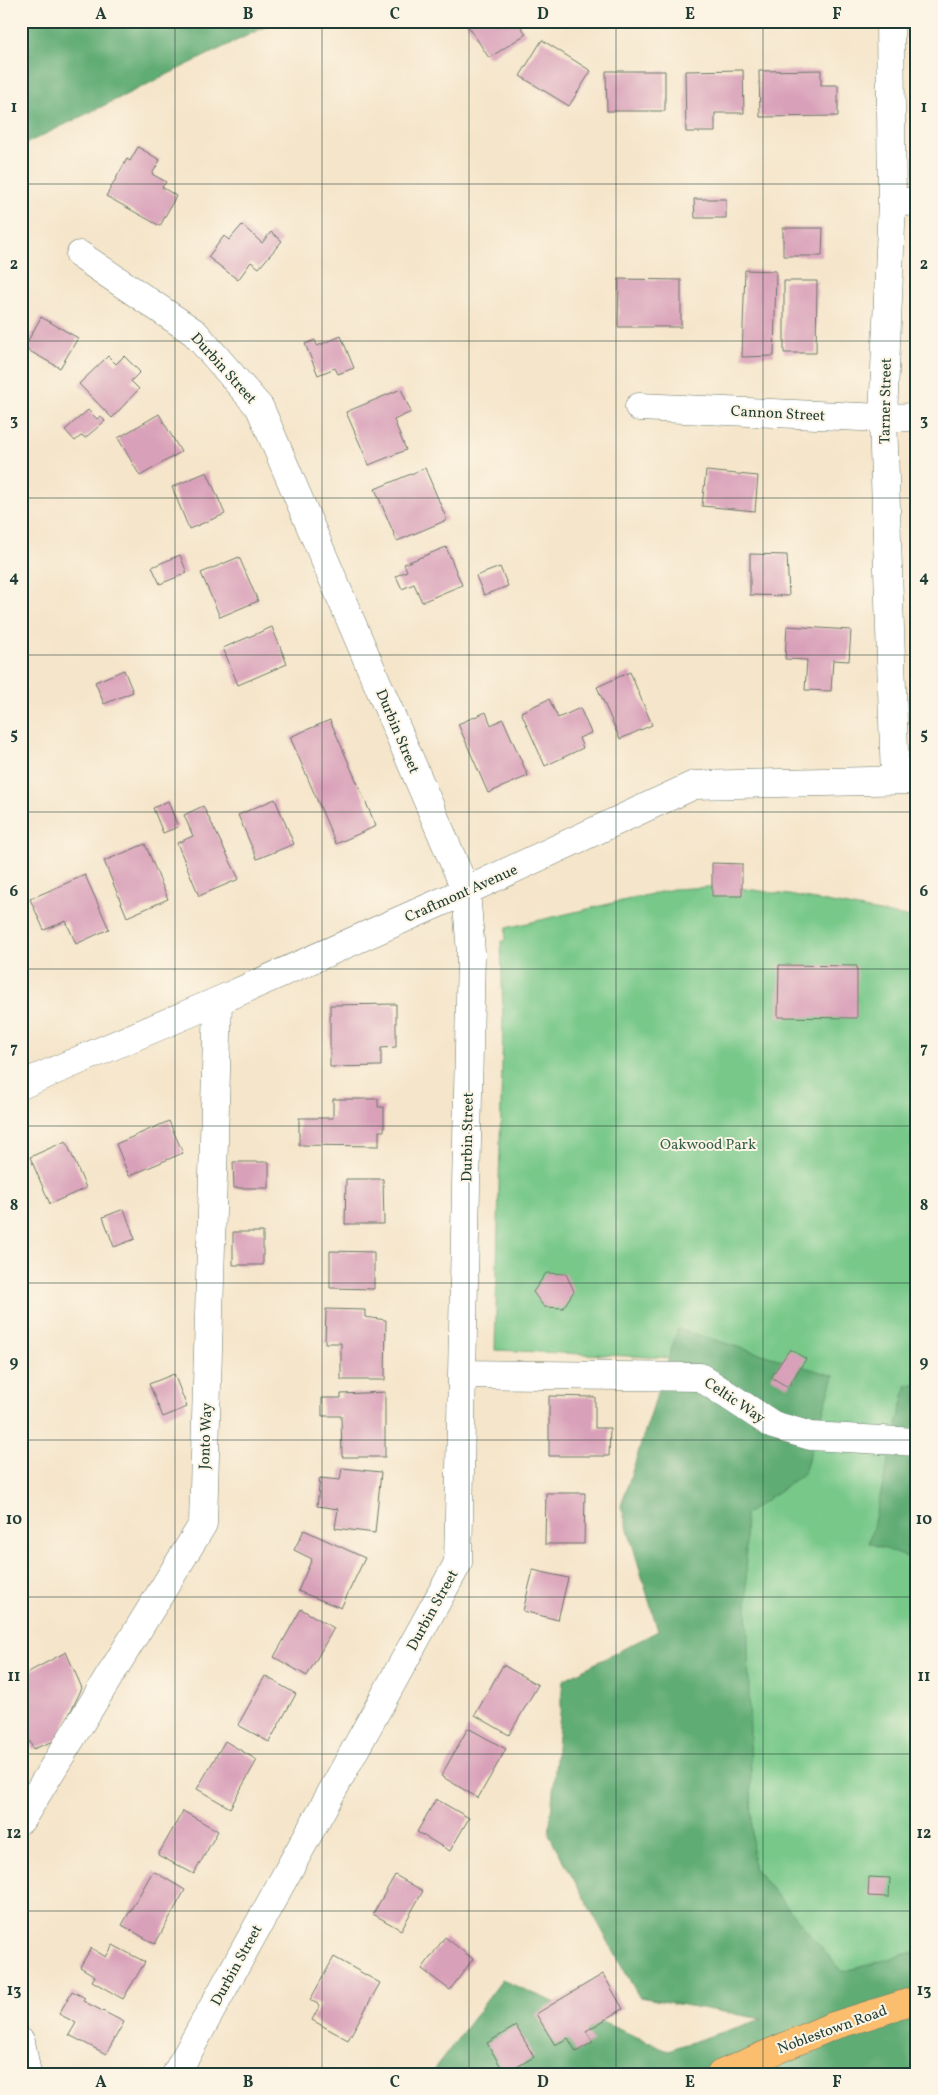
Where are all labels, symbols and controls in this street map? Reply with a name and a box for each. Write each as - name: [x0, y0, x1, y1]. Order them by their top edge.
- text: A: [95, 4, 107, 26]
- text: B: [243, 4, 254, 26]
- text: C: [390, 4, 400, 26]
- text: D: [537, 4, 549, 26]
- text: E: [685, 4, 695, 26]
- text: F: [832, 4, 842, 26]
- text: 1: [11, 97, 17, 119]
- text: 1: [921, 97, 927, 119]
- text: 2: [10, 254, 18, 276]
- text: 2: [920, 254, 928, 276]
- street label: Durbin Street: [185, 329, 261, 409]
- street label: Tarner Street: [875, 358, 898, 444]
- street label: Cannon Street: [730, 402, 826, 427]
- text: 3: [10, 410, 18, 432]
- text: 3: [920, 410, 928, 432]
- text: 4: [9, 567, 19, 589]
- text: 4: [919, 567, 929, 589]
- street label: Durbin Street: [369, 686, 424, 777]
- text: 5: [10, 724, 18, 746]
- text: 5: [920, 724, 928, 746]
- street label: Craftmont Avenue: [402, 860, 521, 929]
- text: 6: [10, 881, 19, 903]
- text: 6: [920, 881, 929, 903]
- text: 7: [10, 1038, 18, 1060]
- text: 7: [920, 1038, 928, 1060]
- street label: Durbin Street: [457, 1092, 480, 1182]
- park label: Oakwood Park: [660, 1135, 756, 1156]
- text: 8: [10, 1195, 18, 1217]
- text: 8: [920, 1195, 928, 1217]
- text: 9: [10, 1352, 19, 1374]
- text: 9: [920, 1352, 929, 1374]
- street label: Celtic Way: [699, 1373, 769, 1429]
- street label: Jonto Way: [195, 1402, 218, 1470]
- text: 10: [6, 1509, 22, 1531]
- text: 10: [916, 1509, 932, 1531]
- street label: Durbin Street: [402, 1566, 464, 1655]
- text: 11: [8, 1666, 20, 1688]
- text: 11: [918, 1666, 930, 1688]
- text: 12: [7, 1823, 21, 1845]
- text: 12: [917, 1823, 931, 1845]
- street label: Durbin Street: [206, 1921, 268, 2010]
- text: 13: [7, 1980, 21, 2002]
- text: 13: [917, 1980, 931, 2002]
- street label: Noblestown Road: [775, 2001, 890, 2060]
- text: A: [95, 2072, 107, 2094]
- text: B: [243, 2072, 254, 2094]
- text: C: [390, 2072, 400, 2094]
- text: D: [537, 2072, 549, 2094]
- text: E: [685, 2072, 695, 2094]
- text: F: [832, 2072, 842, 2094]

